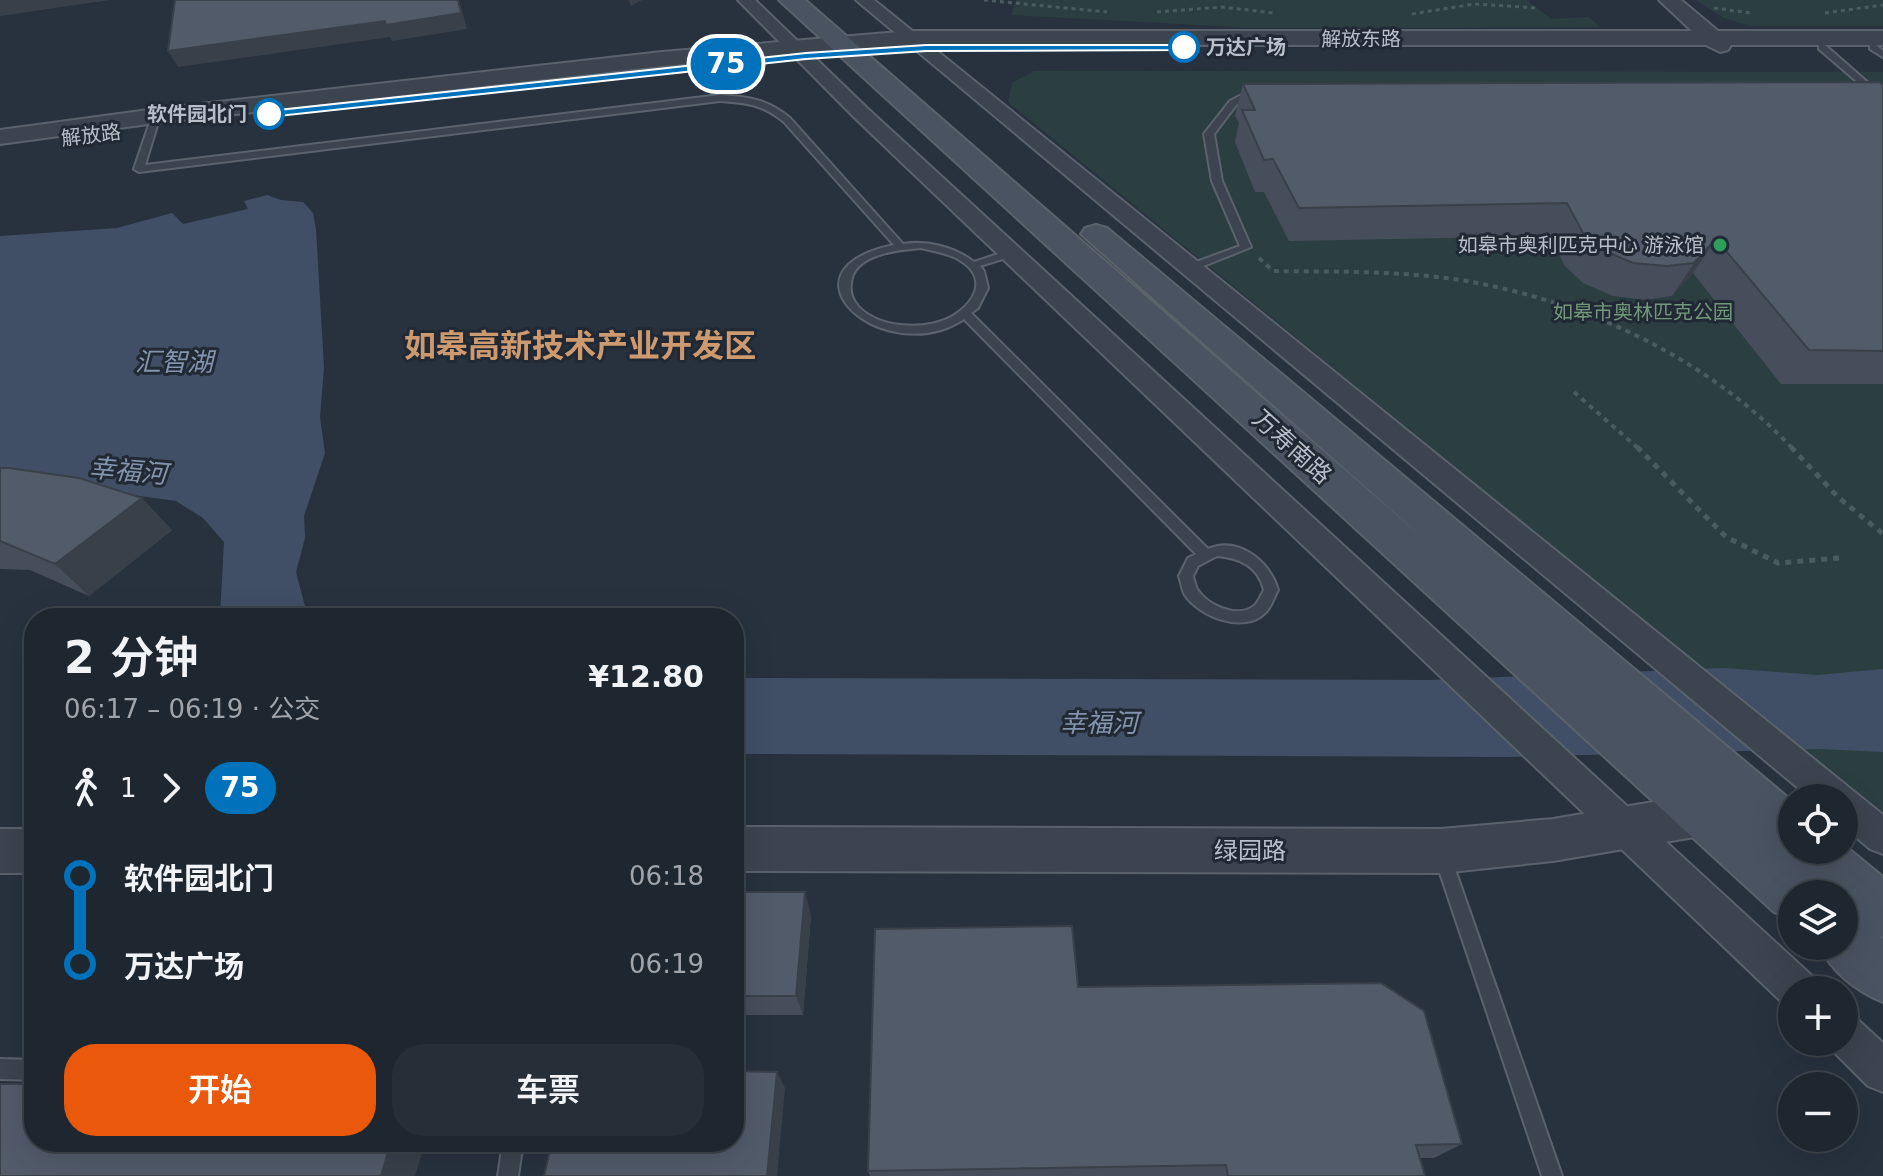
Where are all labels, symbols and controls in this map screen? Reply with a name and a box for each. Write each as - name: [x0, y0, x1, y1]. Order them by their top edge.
- street label: 解放东路: [1321, 27, 1401, 51]
- marker: 万达广场: [1169, 32, 1199, 62]
- place label: 万达广场: [1206, 35, 1286, 59]
- line badge: 75: [690, 38, 762, 90]
- text: 75: [707, 47, 745, 80]
- marker: 软件园北门: [254, 99, 284, 129]
- place label: 软件园北门: [147, 102, 247, 126]
- street label: 解放路: [60, 119, 122, 151]
- place label: 如皋市奥利匹克中心 游泳馆: [1458, 233, 1704, 257]
- marker: 如皋市奥利匹克中心 游泳馆: [1711, 236, 1729, 254]
- park label: 如皋市奥林匹克公园: [1553, 300, 1733, 324]
- district label: 如皋高新技术产业开发区: [404, 327, 756, 365]
- water label: 汇智湖: [135, 347, 217, 377]
- street label: 万寿南路: [1247, 404, 1337, 490]
- water label: 幸福河: [88, 453, 173, 490]
- text: 2 分钟: [64, 632, 198, 683]
- text: ¥12.80: [588, 659, 704, 694]
- text: 06:17 – 06:19 · 公交: [64, 694, 320, 724]
- water label: 幸福河: [1060, 708, 1143, 738]
- icon: walk: [64, 766, 108, 810]
- icon: forward: [149, 766, 193, 810]
- text: 75: [221, 771, 260, 804]
- text: 1: [120, 773, 137, 803]
- map controls: [1778, 784, 1858, 1152]
- button: locate: [1778, 784, 1858, 864]
- street label: 绿园路: [1214, 837, 1286, 865]
- text: 软件园北门: [124, 861, 274, 896]
- text: 06:18: [629, 861, 704, 891]
- button: layers: [1778, 880, 1858, 960]
- text: 万达广场: [124, 949, 244, 984]
- text: 06:19: [629, 949, 704, 979]
- button: +: [1778, 976, 1858, 1056]
- button: 开始: [64, 1044, 376, 1136]
- button: 车票: [392, 1044, 704, 1136]
- button: −: [1778, 1072, 1858, 1152]

